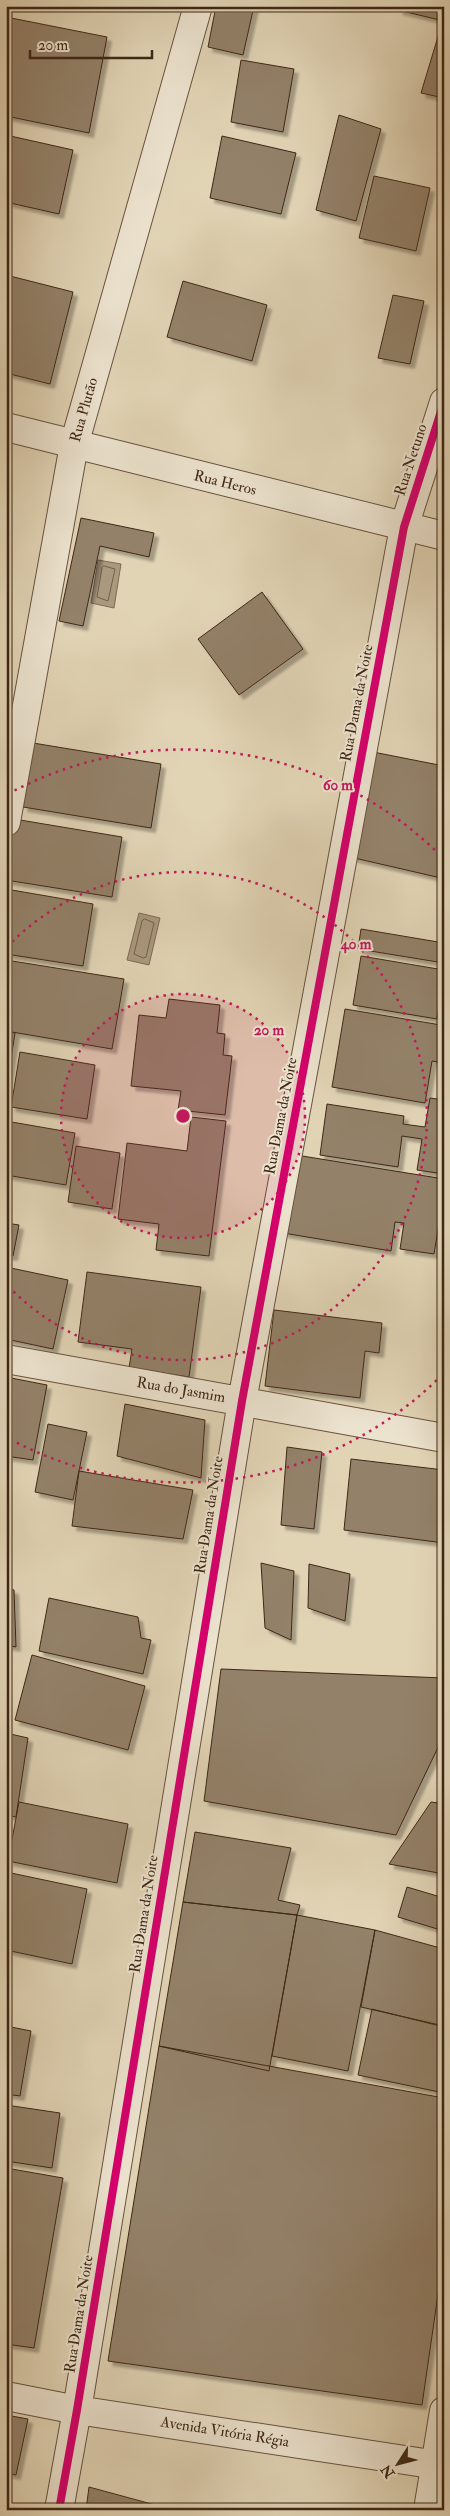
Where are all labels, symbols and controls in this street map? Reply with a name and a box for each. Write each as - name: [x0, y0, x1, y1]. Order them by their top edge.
- scale bar: [30, 28, 152, 60]
- text: 20 m: [38, 36, 68, 55]
- street label: Rua Plutão: [66, 376, 102, 444]
- street label: Rua Netuno: [390, 422, 432, 498]
- street label: Rua Heros: [192, 466, 258, 500]
- street label: Rua Dama da Noite: [336, 643, 378, 763]
- text: 60 m: [323, 776, 353, 795]
- text: 40 m: [340, 935, 372, 954]
- text: 20 m: [254, 1021, 284, 1040]
- street label: Rua Dama da Noite: [260, 1056, 302, 1176]
- centre of rings: [174, 1107, 192, 1125]
- street label: Rua do Jasmim: [135, 1373, 227, 1408]
- street label: Rua Dama da Noite: [190, 1455, 228, 1575]
- street label: Rua Dama da Noite: [125, 1854, 163, 1974]
- street label: Rua Dama da Noite: [60, 2254, 98, 2374]
- street label: Avenida Vitória Régia: [158, 2412, 291, 2452]
- north arrow: [372, 2438, 422, 2488]
- text: N: [377, 2461, 399, 2482]

